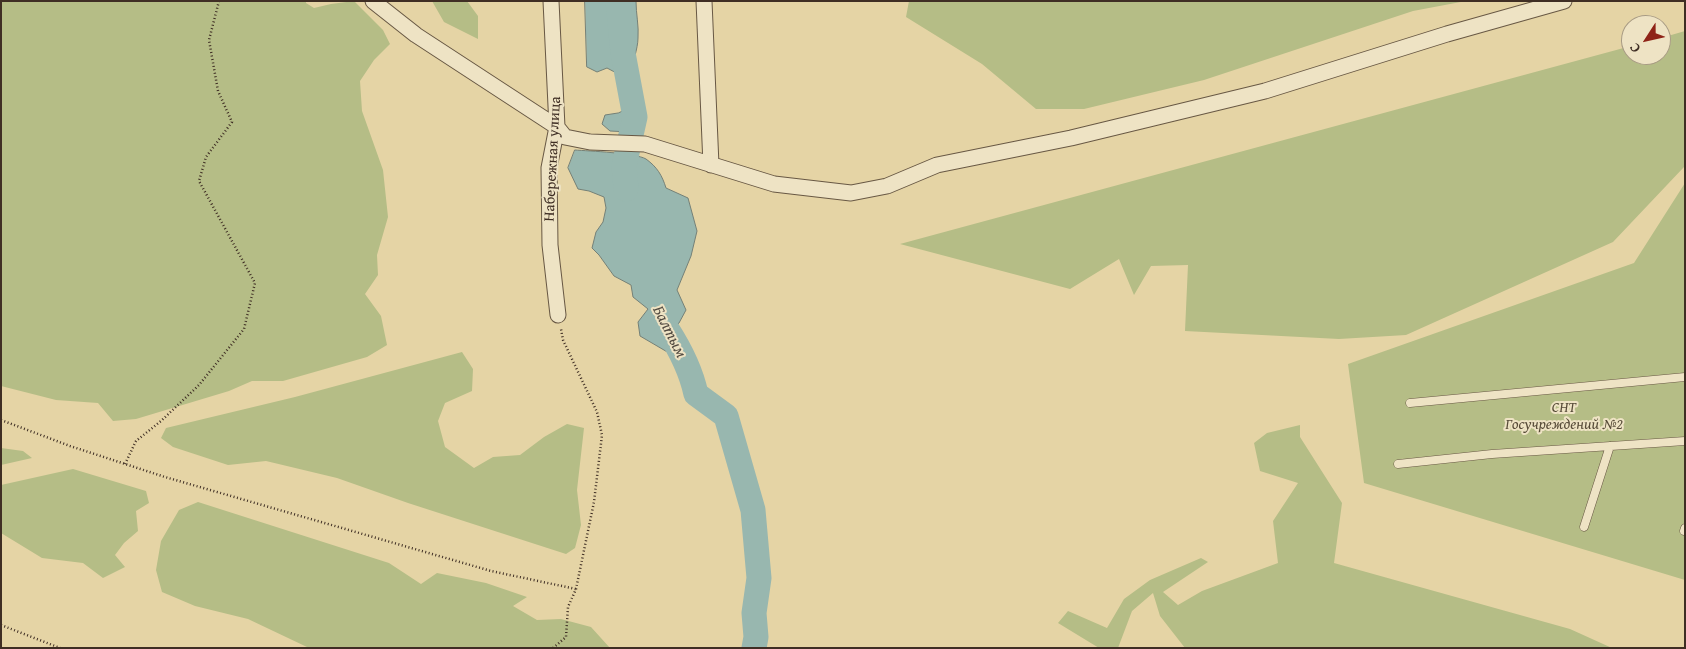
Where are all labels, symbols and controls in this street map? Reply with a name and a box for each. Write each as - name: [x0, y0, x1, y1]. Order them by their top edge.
- north arrow: [1621, 15, 1671, 65]
- text: С: [1624, 39, 1645, 57]
- street label: Набережная улица: [541, 96, 565, 222]
- water label: Балтым: [648, 303, 690, 361]
- park label: СНТ Госучреждений №2: [1505, 399, 1623, 434]

